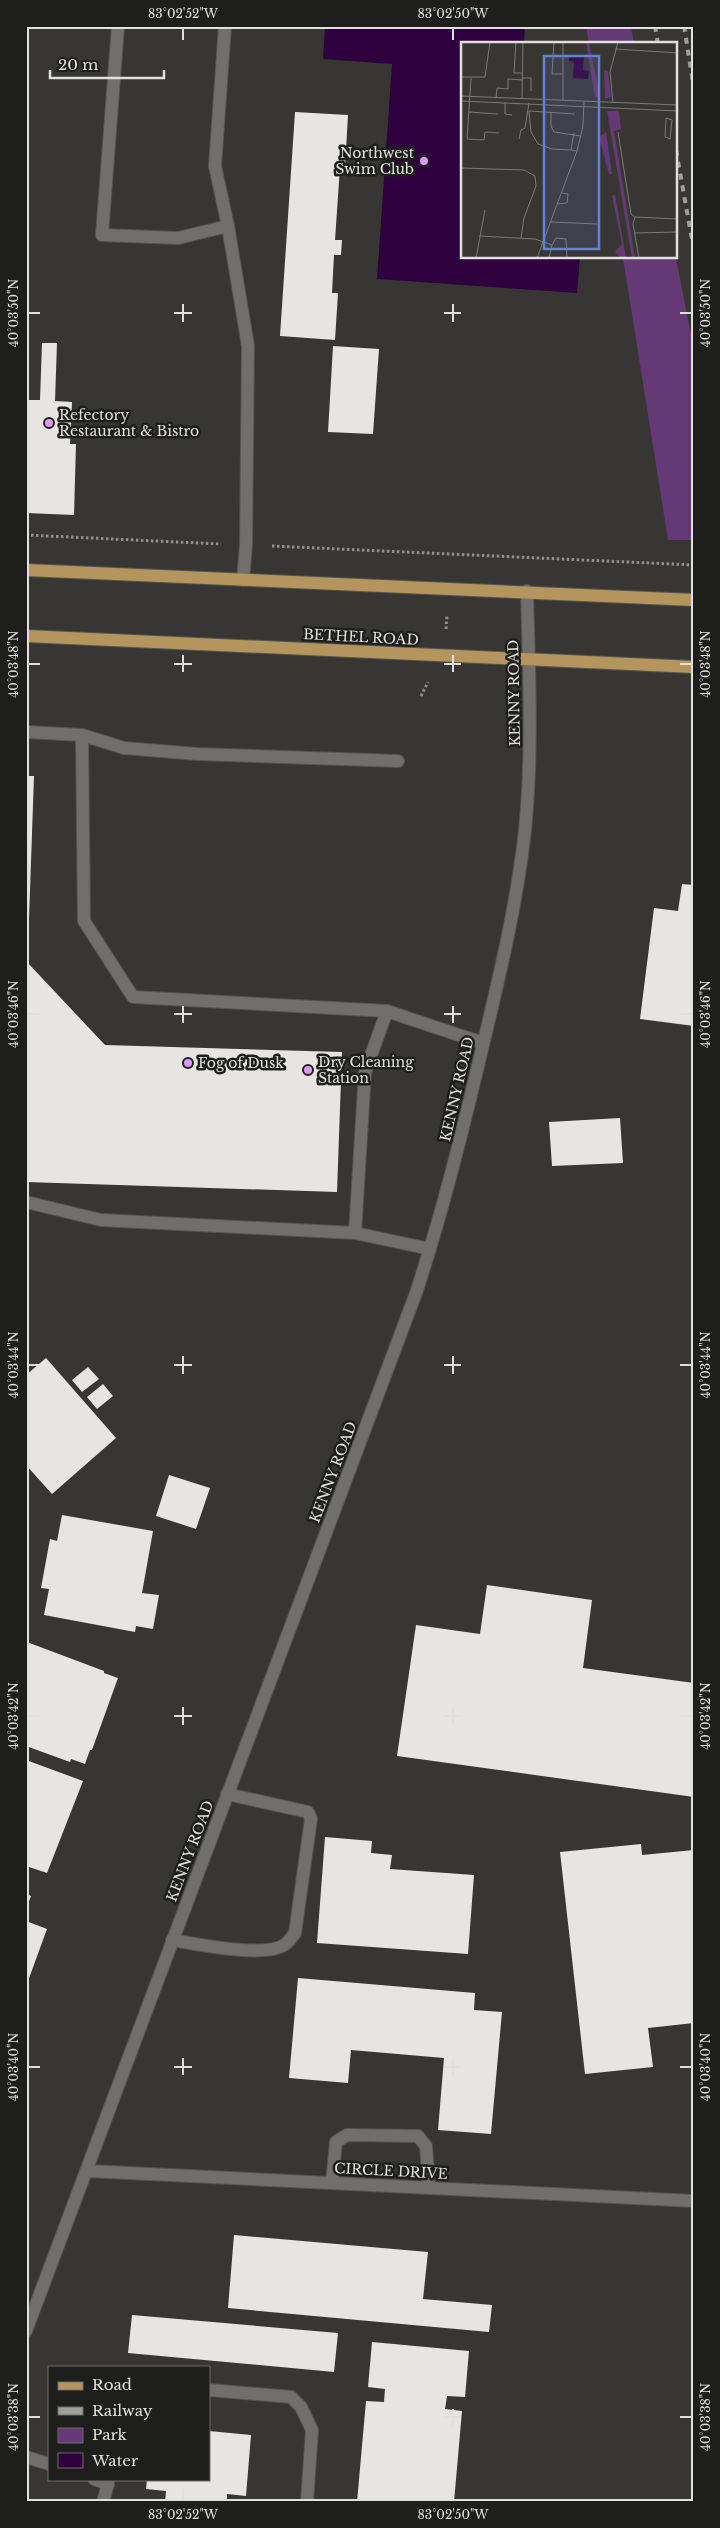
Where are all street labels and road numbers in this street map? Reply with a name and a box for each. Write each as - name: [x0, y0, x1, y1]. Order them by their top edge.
- street label: BETHEL ROAD: [303, 625, 419, 649]
- street label: KENNY ROAD: [504, 639, 524, 747]
- street label: KENNY ROAD: [436, 1035, 478, 1143]
- street label: KENNY ROAD: [305, 1419, 361, 1525]
- street label: KENNY ROAD: [162, 1798, 218, 1904]
- street label: CIRCLE DRIVE: [334, 2159, 448, 2183]

